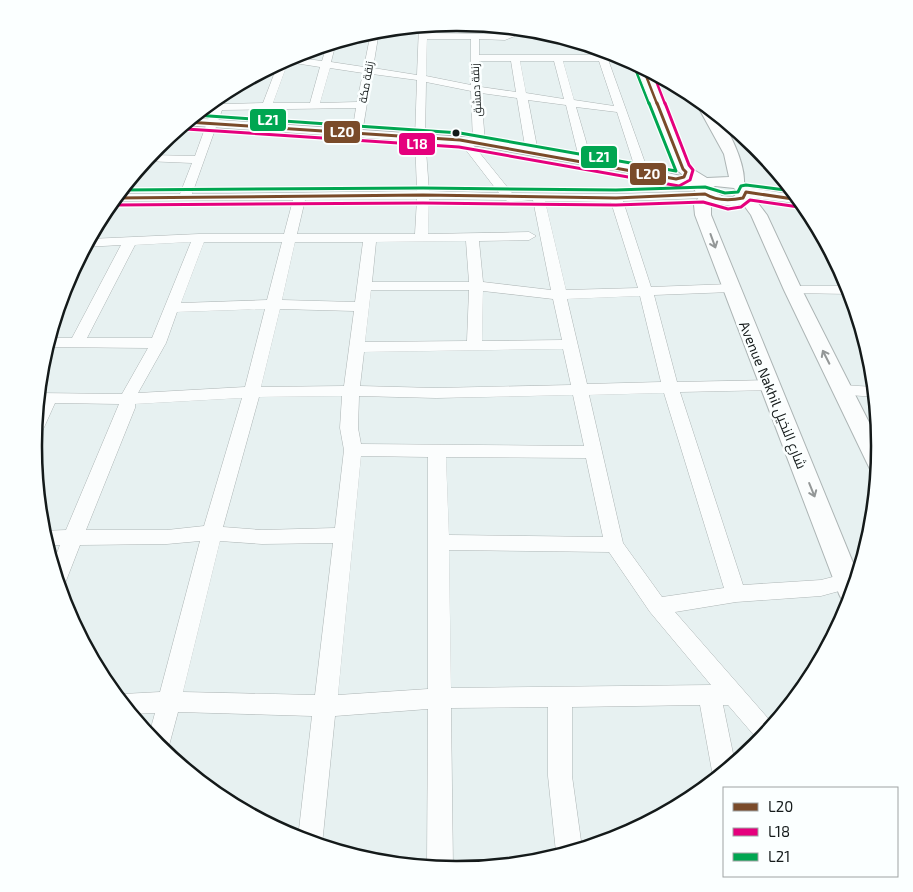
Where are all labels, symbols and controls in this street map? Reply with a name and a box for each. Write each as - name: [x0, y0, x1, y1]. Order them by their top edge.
- street label: زنقة مكة: [355, 60, 377, 104]
- street label: زنقة دمشق: [468, 63, 484, 117]
- line badge: L21: [249, 108, 287, 132]
- text: L21: [257, 111, 279, 128]
- line badge: L20: [323, 120, 361, 144]
- text: L20: [330, 123, 354, 140]
- unlabelled marker: [451, 128, 461, 138]
- line badge: L18: [398, 132, 436, 156]
- text: L18: [406, 135, 428, 152]
- line badge: L21: [580, 145, 618, 169]
- text: L21: [588, 148, 610, 165]
- line badge: L20: [629, 162, 667, 186]
- text: L20: [636, 165, 660, 182]
- one-way arrow: [709, 233, 718, 249]
- street label: Avenue Nakhil شارع النخيل: [735, 319, 811, 471]
- one-way arrow: [821, 350, 830, 365]
- one-way arrow: [808, 482, 817, 497]
- legend: [723, 787, 898, 877]
- text: L20: [768, 797, 793, 815]
- text: L18: [768, 822, 790, 840]
- text: L21: [768, 847, 790, 865]

